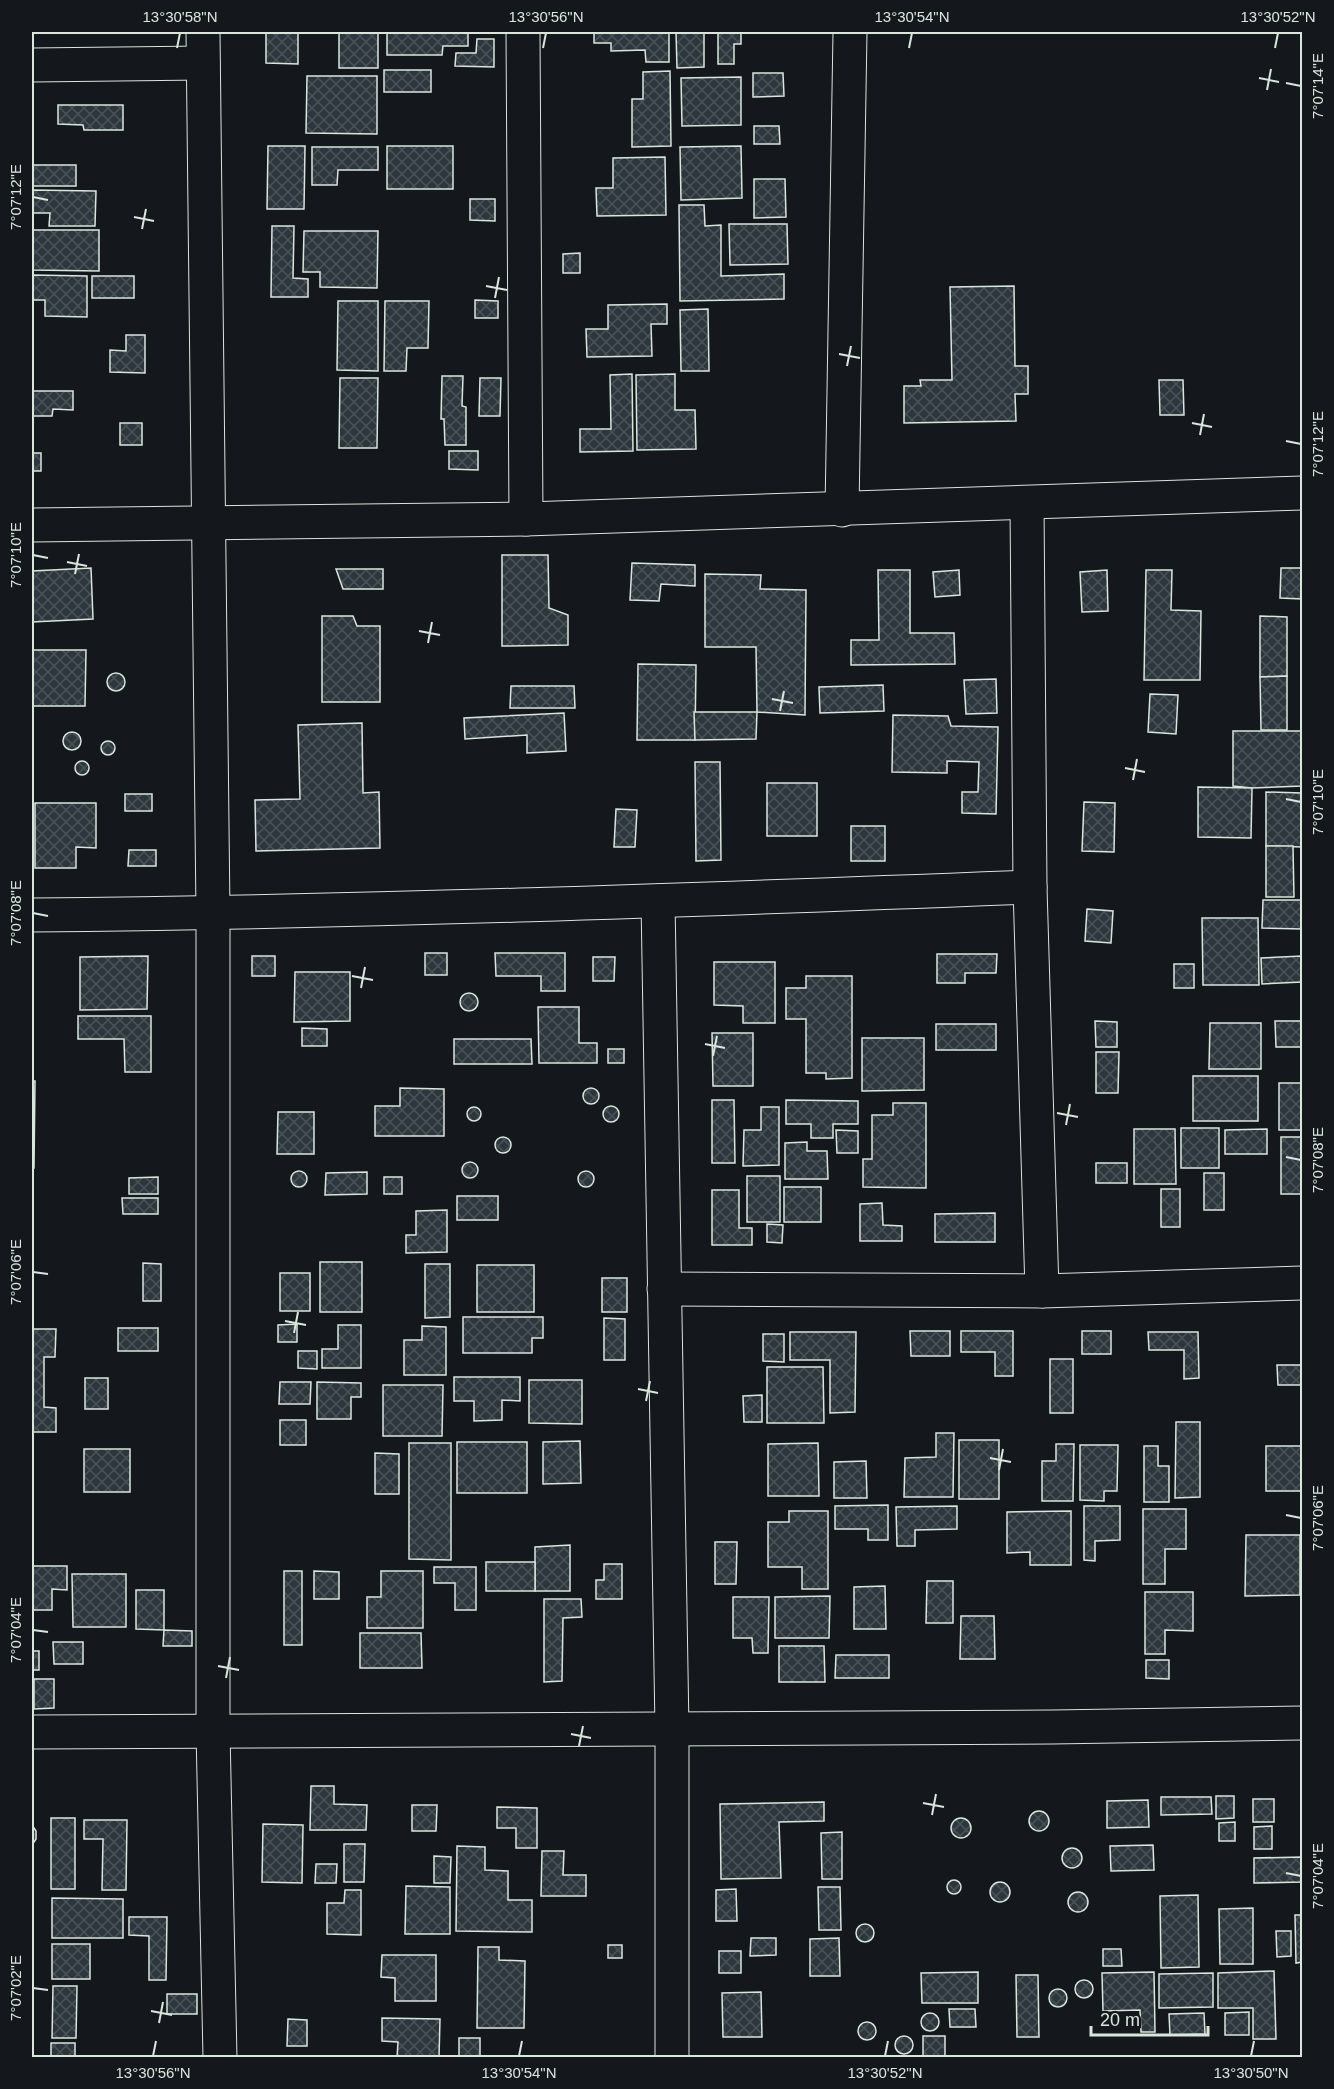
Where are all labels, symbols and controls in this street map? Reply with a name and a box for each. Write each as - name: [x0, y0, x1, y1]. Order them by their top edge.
- text: 13°30'58"N: [142, 8, 218, 25]
- text: 13°30'56"N: [508, 8, 584, 25]
- text: 13°30'54"N: [874, 8, 950, 25]
- text: 13°30'52"N: [1240, 8, 1316, 25]
- text: 7°07'14"E: [1309, 53, 1326, 119]
- text: 7°07'12"E: [7, 164, 24, 230]
- text: 7°07'12"E: [1309, 411, 1326, 477]
- text: 7°07'10"E: [7, 522, 24, 588]
- text: 7°07'10"E: [1309, 769, 1326, 835]
- text: 7°07'08"E: [7, 880, 24, 946]
- text: 7°07'08"E: [1309, 1127, 1326, 1193]
- text: 7°07'06"E: [7, 1239, 24, 1305]
- text: 7°07'06"E: [1309, 1485, 1326, 1551]
- text: 7°07'04"E: [7, 1597, 24, 1663]
- text: 7°07'04"E: [1309, 1843, 1326, 1909]
- text: 7°07'02"E: [7, 1955, 24, 2021]
- scale bar: [1091, 1999, 1208, 2037]
- text: 20 m: [1100, 2010, 1140, 2030]
- text: 13°30'56"N: [115, 2064, 191, 2081]
- text: 13°30'54"N: [481, 2064, 557, 2081]
- text: 13°30'52"N: [847, 2064, 923, 2081]
- text: 13°30'50"N: [1213, 2064, 1289, 2081]

